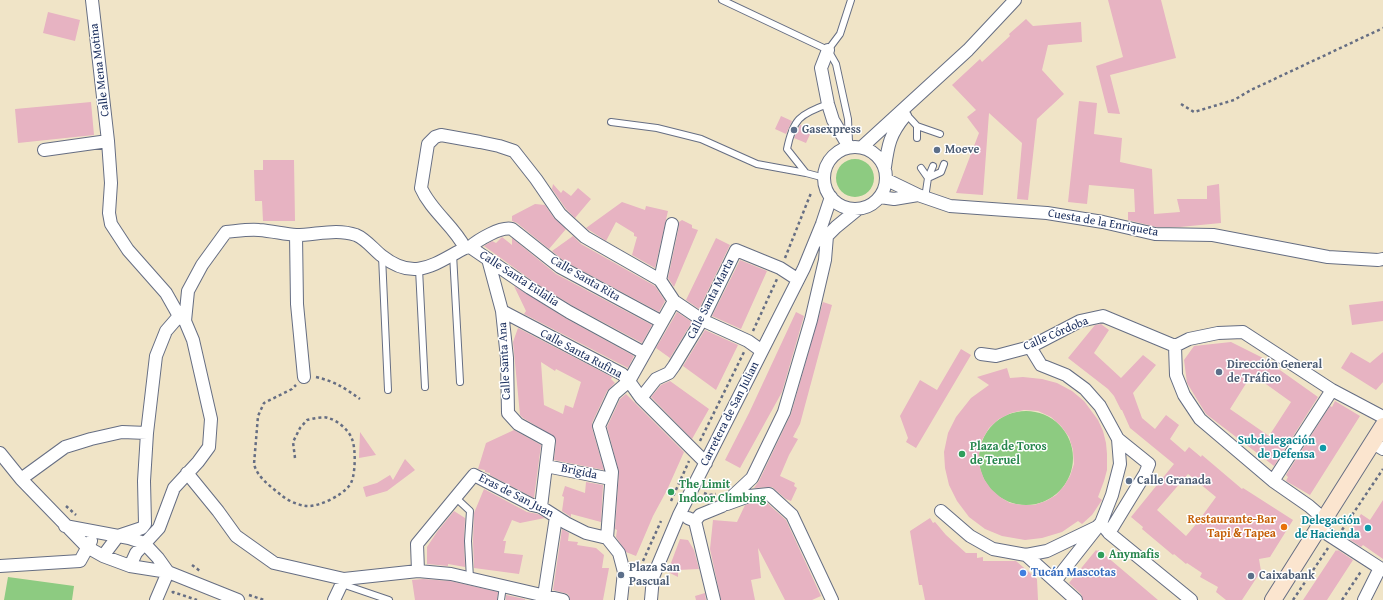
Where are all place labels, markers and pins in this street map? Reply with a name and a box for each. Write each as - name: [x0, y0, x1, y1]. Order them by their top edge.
- place label: Gasexpress: [802, 123, 861, 137]
- marker: Gasexpress: [789, 125, 799, 135]
- place label: Moeve: [945, 143, 979, 157]
- marker: Moeve: [932, 145, 942, 155]
- place label: Dirección General de Tráfico: [1227, 358, 1322, 386]
- marker: Dirección General de Tráfico: [1214, 367, 1224, 377]
- place label: Subdelegación de Defensa: [1238, 434, 1315, 462]
- place label: Plaza de Toros de Teruel: [970, 440, 1047, 468]
- marker: Subdelegación de Defensa: [1318, 443, 1328, 453]
- marker: Plaza de Toros de Teruel: [957, 449, 967, 459]
- place label: Calle Granada: [1137, 474, 1211, 488]
- marker: Calle Granada: [1124, 476, 1134, 486]
- place label: The Limit Indoor Climbing: [679, 478, 766, 506]
- marker: The Limit Indoor Climbing: [666, 487, 676, 497]
- place label: Restaurante-Bar Tapi & Tapea: [1187, 513, 1276, 541]
- place label: Delegación de Hacienda: [1295, 514, 1360, 542]
- marker: Restaurante-Bar Tapi & Tapea: [1279, 522, 1289, 532]
- marker: Delegación de Hacienda: [1363, 523, 1373, 533]
- place label: Anymafis: [1109, 548, 1159, 562]
- marker: Anymafis: [1096, 550, 1106, 560]
- place label: Plaza San Pascual: [629, 561, 680, 589]
- place label: Tucán Mascotas: [1031, 566, 1116, 580]
- marker: Tucán Mascotas: [1018, 568, 1028, 578]
- place label: Caixabank: [1259, 569, 1315, 583]
- marker: Plaza San Pascual: [616, 570, 626, 580]
- marker: Caixabank: [1246, 571, 1256, 581]

